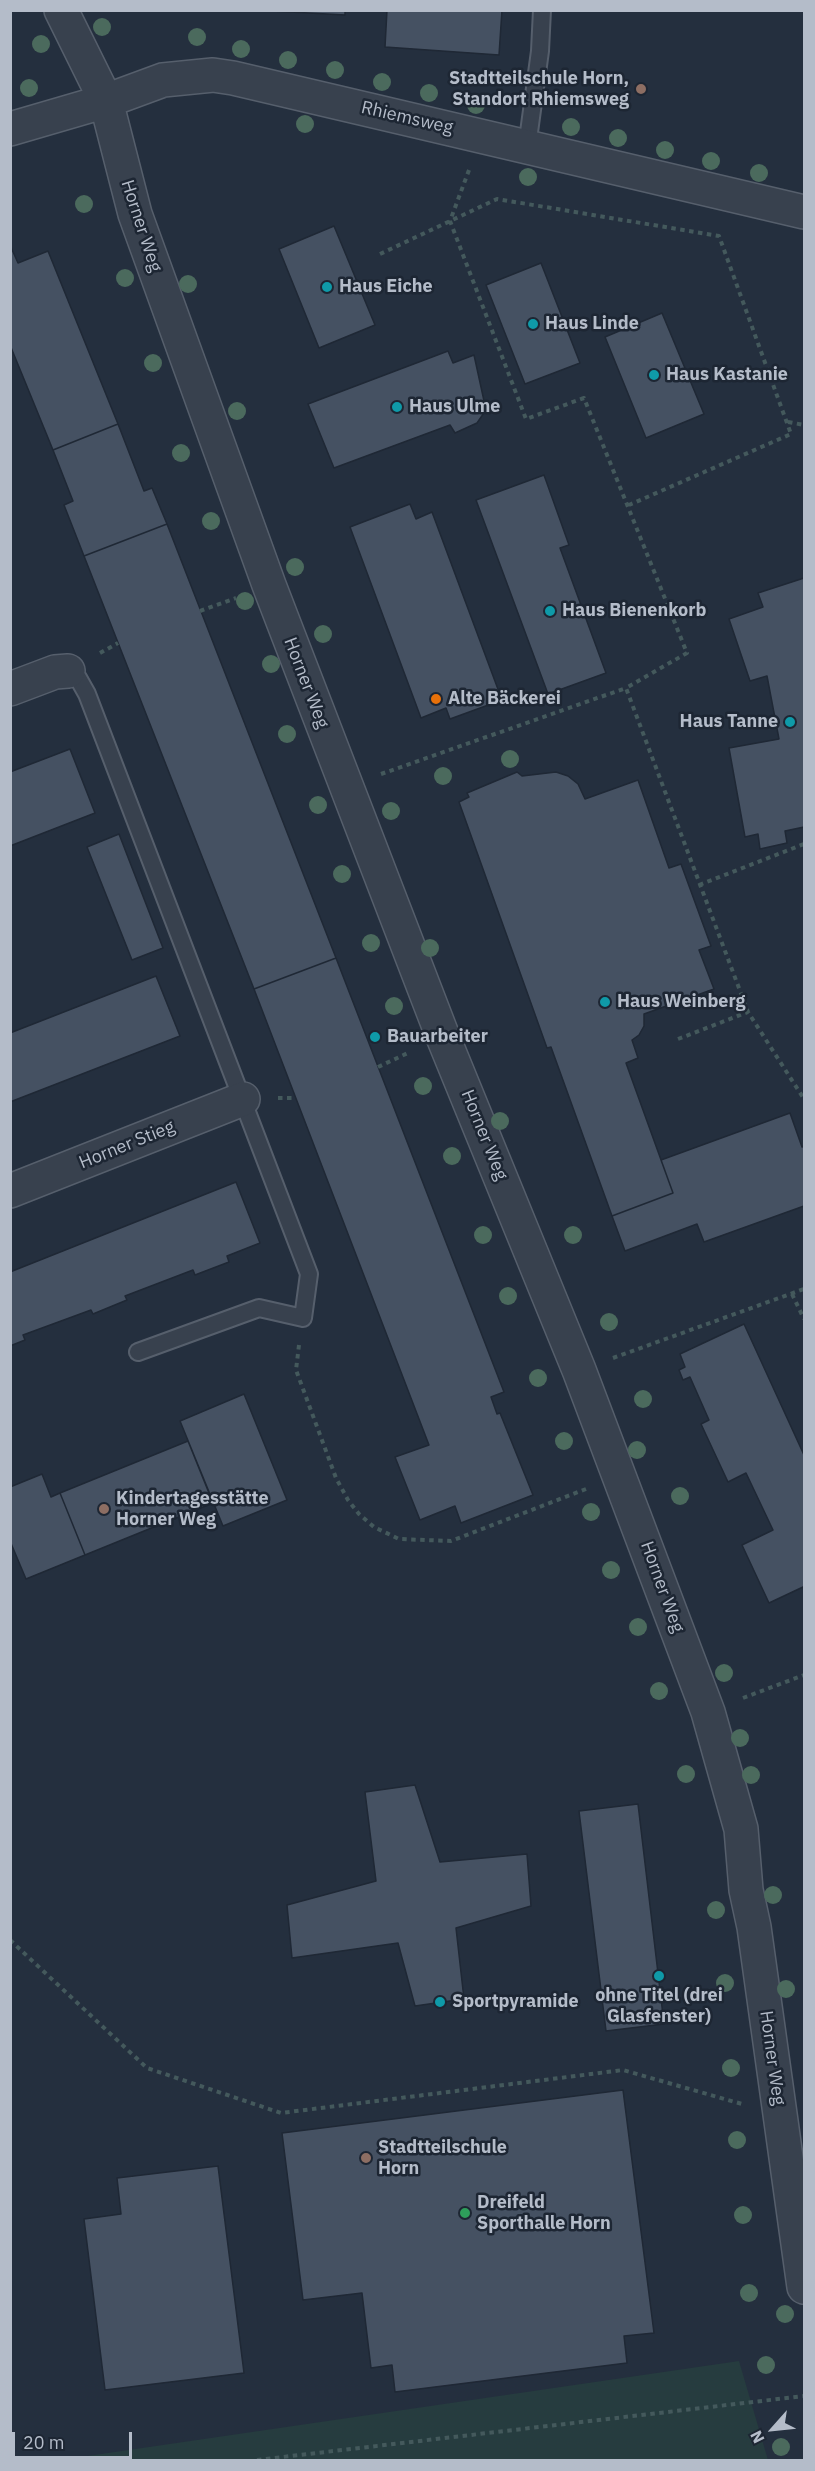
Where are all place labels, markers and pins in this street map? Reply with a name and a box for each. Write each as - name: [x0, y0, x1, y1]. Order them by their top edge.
- place label: Stadtteilschule Horn, Standort Rhiemsweg: [449, 68, 629, 110]
- marker: Stadtteilschule Horn, Standort Rhiemsweg: [634, 82, 648, 96]
- place label: Haus Eiche: [339, 276, 433, 298]
- marker: Haus Eiche: [320, 280, 334, 294]
- place label: Haus Linde: [545, 313, 639, 335]
- marker: Haus Linde: [526, 317, 540, 331]
- place label: Haus Kastanie: [666, 364, 788, 386]
- marker: Haus Kastanie: [647, 368, 661, 382]
- place label: Haus Ulme: [409, 396, 500, 418]
- marker: Haus Ulme: [390, 400, 404, 414]
- place label: Haus Bienenkorb: [562, 600, 706, 622]
- marker: Haus Bienenkorb: [543, 604, 557, 618]
- place label: Alte Bäckerei: [448, 688, 561, 710]
- marker: Alte Bäckerei: [429, 692, 443, 706]
- place label: Haus Tanne: [680, 711, 778, 733]
- marker: Haus Tanne: [783, 715, 797, 729]
- place label: Haus Weinberg: [617, 991, 745, 1013]
- marker: Haus Weinberg: [598, 995, 612, 1009]
- place label: Bauarbeiter: [387, 1026, 488, 1048]
- marker: Bauarbeiter: [368, 1030, 382, 1044]
- place label: Kindertagesstätte Horner Weg: [116, 1488, 269, 1530]
- marker: Kindertagesstätte Horner Weg: [97, 1502, 111, 1516]
- marker: ohne Titel (drei Glasfenster): [652, 1969, 666, 1983]
- place label: ohne Titel (drei Glasfenster): [595, 1985, 723, 2028]
- place label: Sportpyramide: [452, 1991, 579, 2013]
- marker: Sportpyramide: [433, 1995, 447, 2009]
- place label: Stadtteilschule Horn: [378, 2137, 507, 2180]
- marker: Stadtteilschule Horn: [359, 2151, 373, 2165]
- place label: Dreifeld Sporthalle Horn: [477, 2192, 611, 2234]
- marker: Dreifeld Sporthalle Horn: [458, 2206, 472, 2220]

